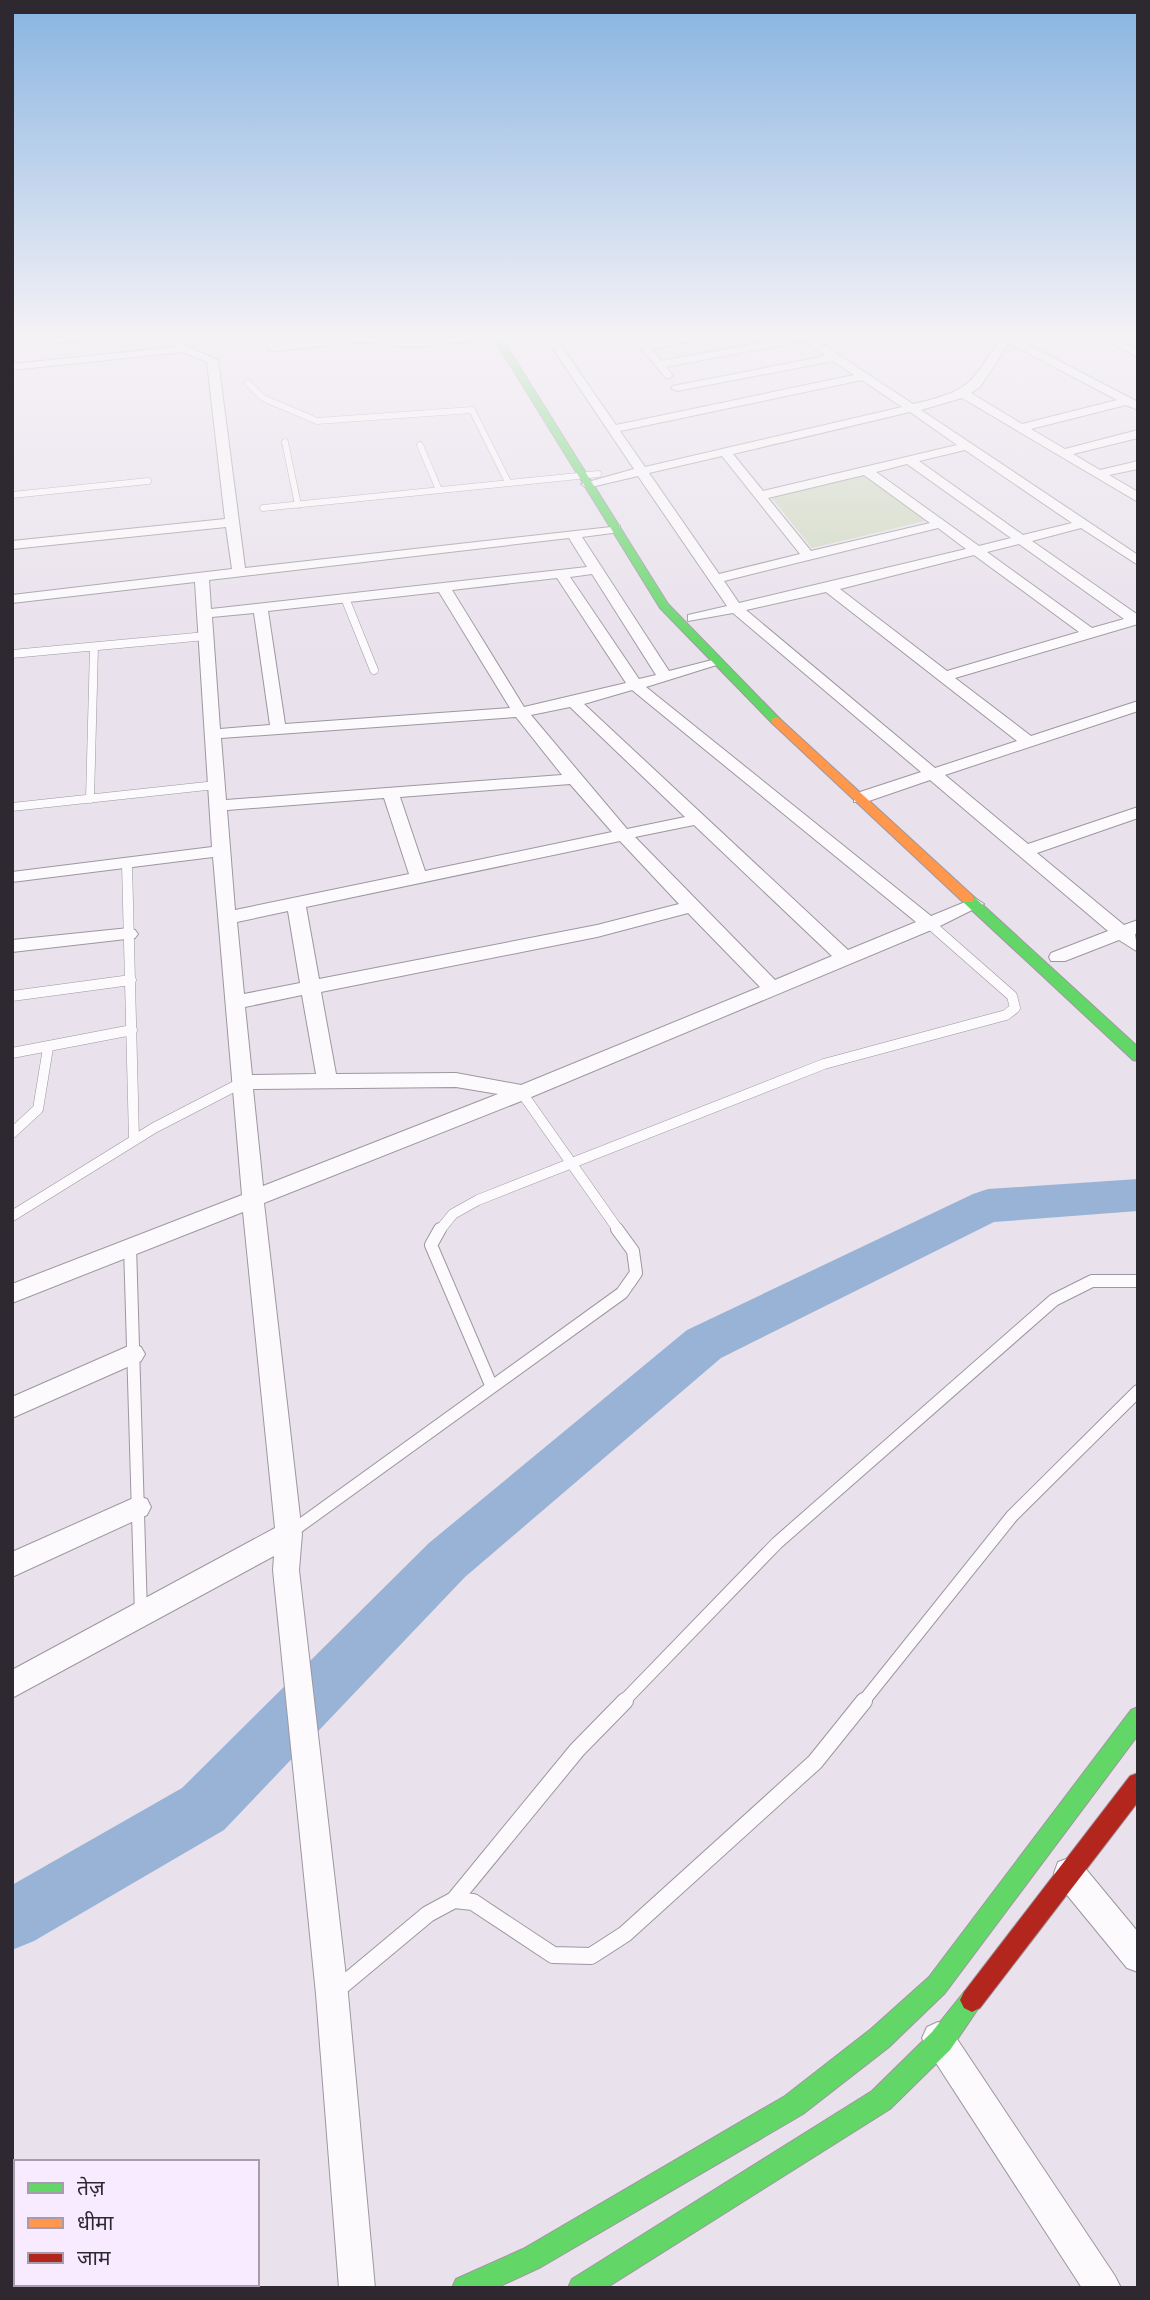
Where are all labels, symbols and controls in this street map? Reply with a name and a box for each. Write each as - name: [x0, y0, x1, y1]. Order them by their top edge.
- legend: [14, 2160, 259, 2286]
- text: तेज़: [77, 2176, 105, 2199]
- text: धीमा: [77, 2211, 114, 2234]
- text: जाम: [77, 2246, 111, 2269]

